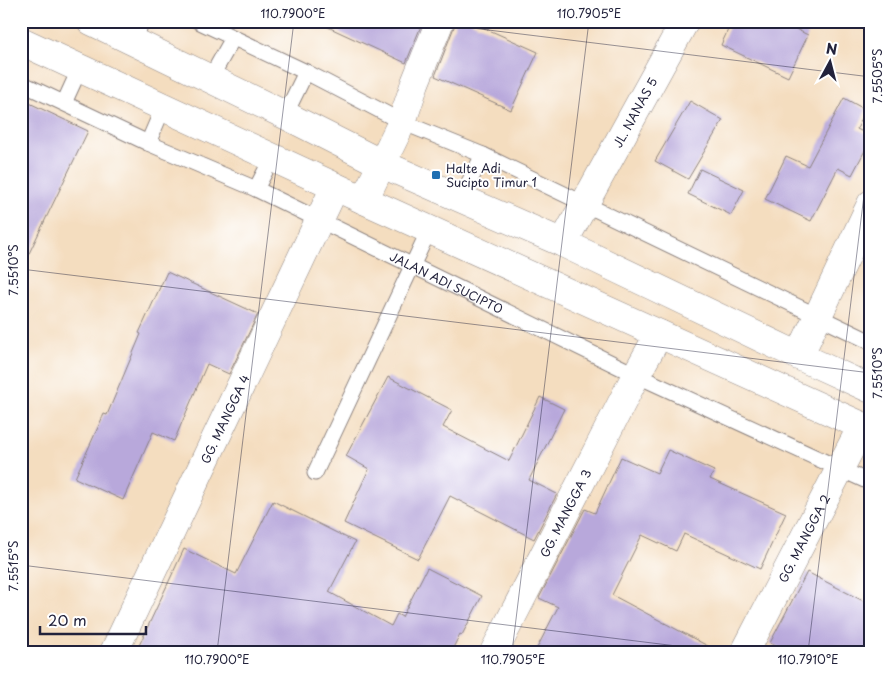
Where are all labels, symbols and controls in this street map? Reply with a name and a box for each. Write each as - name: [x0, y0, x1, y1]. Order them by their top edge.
- text: 110.7900°E: [260, 4, 326, 22]
- text: 110.7905°E: [557, 4, 621, 22]
- north arrow: [804, 38, 854, 88]
- text: N: [825, 38, 838, 60]
- text: 7.5505°S: [868, 49, 886, 103]
- street label: JL. NANAS 5: [608, 74, 661, 151]
- place label: Halte Adi Sucipto Timur 1: [446, 159, 537, 191]
- marker: Halte Adi Sucipto Timur 1: [430, 169, 442, 181]
- text: 7.5510°S: [4, 244, 22, 296]
- street label: JALAN ADI SUCIPTO: [387, 247, 506, 318]
- text: 7.5510°S: [868, 347, 886, 399]
- street label: GG. MANGGA 4: [196, 371, 254, 467]
- street label: GG. MANGGA 3: [535, 466, 595, 560]
- street label: GG. MANGGA 2: [773, 491, 834, 586]
- text: 7.5515°S: [4, 541, 22, 591]
- scale bar: [40, 603, 146, 635]
- text: 20 m: [48, 608, 87, 631]
- text: 110.7900°E: [184, 650, 250, 668]
- text: 110.7905°E: [481, 650, 545, 668]
- text: 110.7910°E: [777, 650, 839, 668]

